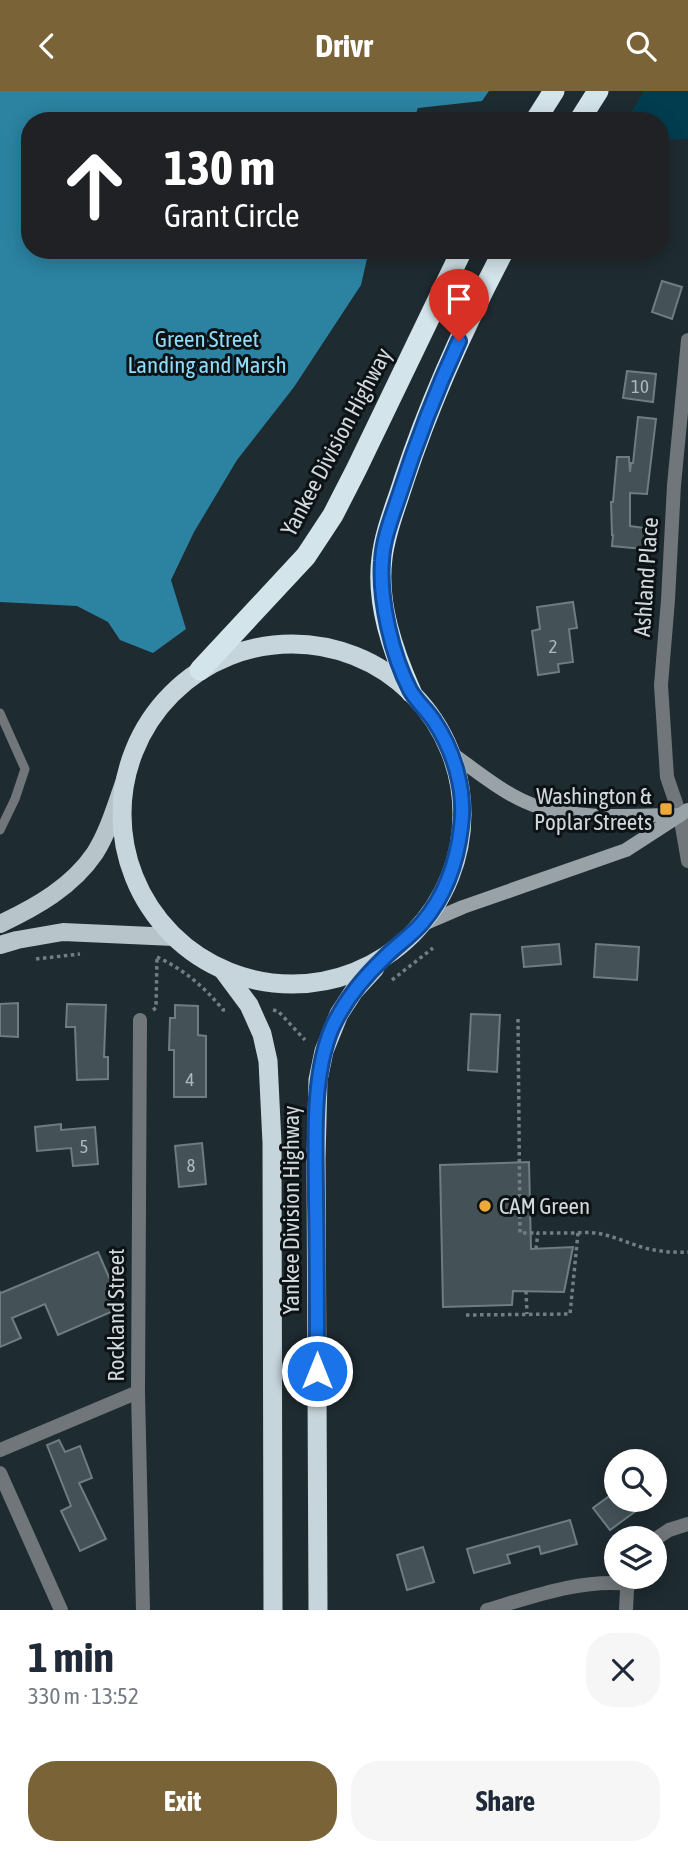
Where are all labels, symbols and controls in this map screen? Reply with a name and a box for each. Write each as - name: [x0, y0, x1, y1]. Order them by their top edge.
- icon: back: [28, 27, 66, 65]
- text: Drivr: [315, 27, 373, 64]
- icon: search: [622, 27, 660, 65]
- text: 130 m: [164, 139, 275, 195]
- icon: ahead: [49, 140, 140, 231]
- text: Grant Circle: [164, 197, 300, 234]
- pin: [429, 269, 489, 341]
- icon: arrive: [440, 280, 478, 318]
- park label: Green Street Landing and Marsh: [127, 326, 287, 378]
- street label: Yankee Division Highway: [275, 344, 397, 540]
- house number: 10: [631, 375, 649, 397]
- street label: Ashland Place: [629, 516, 663, 638]
- house number: 2: [549, 635, 557, 657]
- place label: Washington & Poplar Streets: [534, 783, 652, 835]
- marker: Washington & Poplar Streets: [658, 801, 674, 817]
- house number: 4: [186, 1068, 195, 1090]
- street label: Yankee Division Highway: [278, 1105, 304, 1315]
- house number: 5: [80, 1135, 88, 1157]
- house number: 8: [187, 1154, 196, 1176]
- place label: CAM Green: [499, 1193, 590, 1219]
- marker: CAM Green: [477, 1198, 493, 1214]
- street label: Rockland Street: [103, 1248, 129, 1382]
- position arrow: [280, 1334, 354, 1408]
- map controls: [604, 1449, 667, 1589]
- button: search: [604, 1449, 667, 1512]
- button: layers: [604, 1526, 667, 1589]
- text: 1 min: [28, 1633, 114, 1681]
- button: close: [586, 1633, 660, 1707]
- text: 330 m · 13:52: [28, 1683, 139, 1709]
- button: Exit: [28, 1761, 337, 1841]
- button: Share: [351, 1761, 660, 1841]

